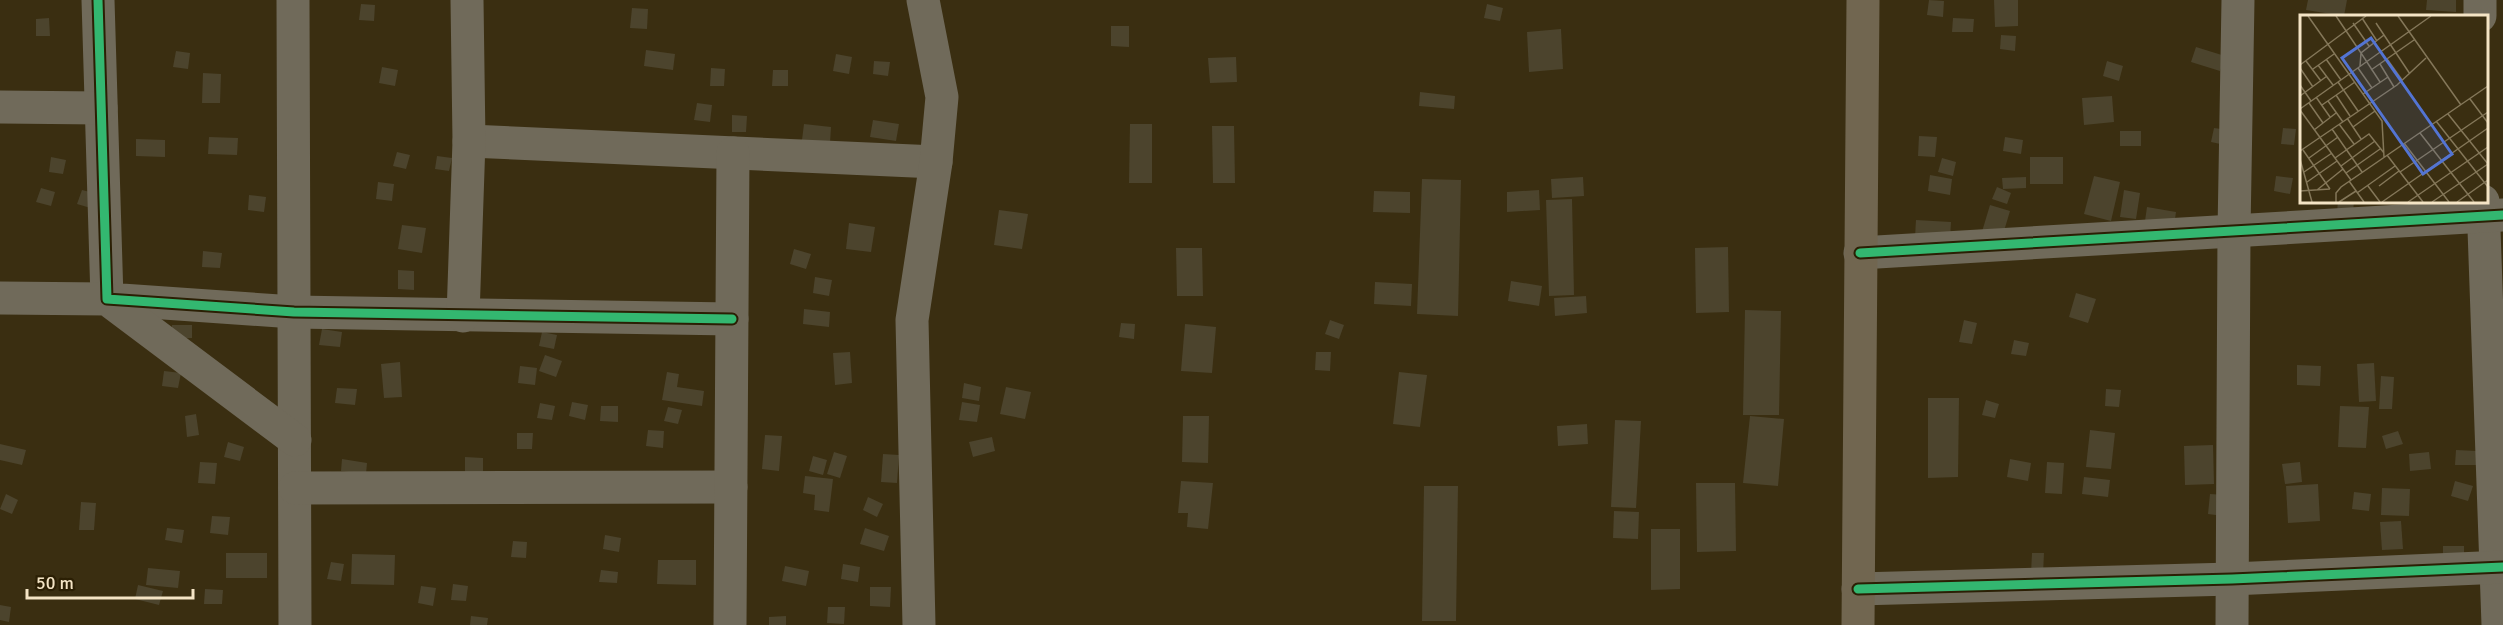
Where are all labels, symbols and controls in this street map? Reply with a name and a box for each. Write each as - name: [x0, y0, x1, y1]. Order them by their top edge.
- inset map: [2300, 15, 2488, 202]
- scale bar: [27, 562, 194, 600]
- text: 50 m: [36, 572, 74, 594]

